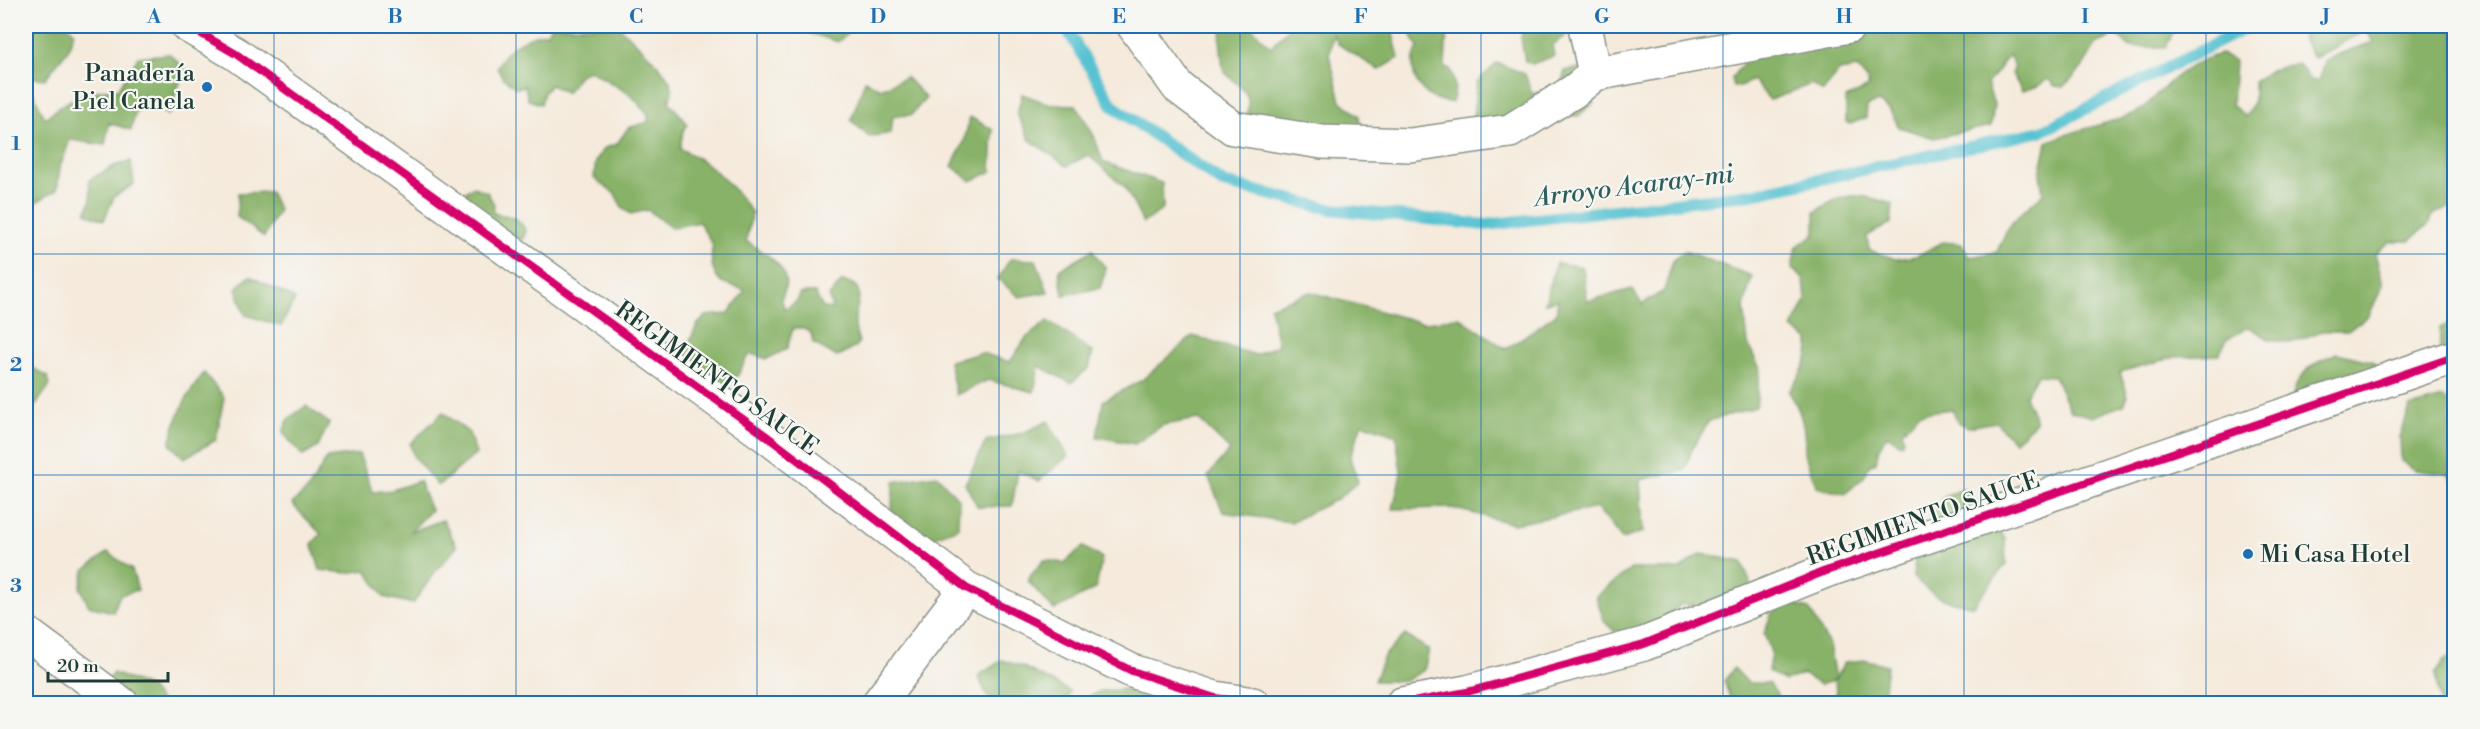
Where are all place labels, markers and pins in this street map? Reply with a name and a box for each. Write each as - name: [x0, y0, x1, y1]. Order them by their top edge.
- place label: Panadería Piel Canela: [72, 59, 196, 117]
- marker: Panadería Piel Canela: [200, 80, 214, 94]
- place label: Mi Casa Hotel: [2260, 540, 2410, 570]
- marker: Mi Casa Hotel: [2241, 547, 2255, 561]

